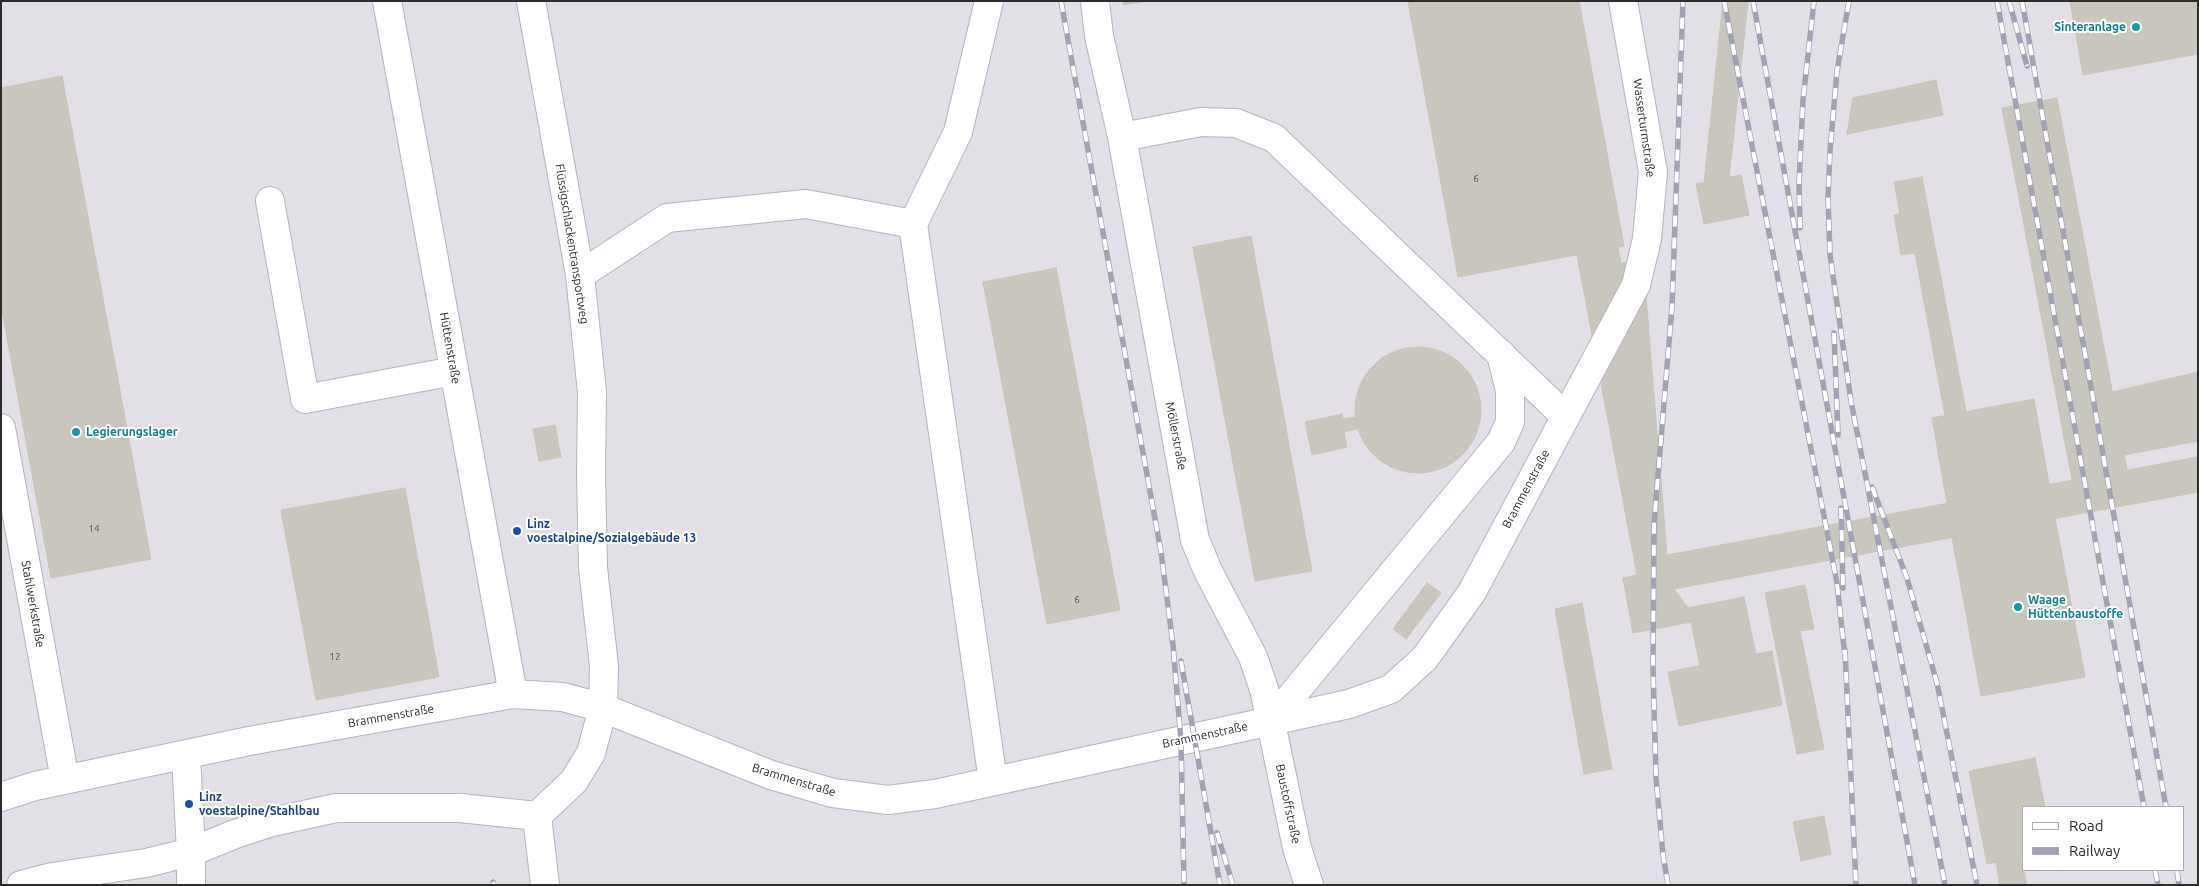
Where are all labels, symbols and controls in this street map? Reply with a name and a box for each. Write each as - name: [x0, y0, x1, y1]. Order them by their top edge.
- place label: Sinteranlage: [2054, 20, 2126, 34]
- marker: Sinteranlage: [2130, 21, 2142, 33]
- street label: Wasserturmstraße: [1630, 78, 1658, 178]
- street label: Flüssigschlackentransportweg: [552, 163, 592, 325]
- house number: 6: [1473, 173, 1479, 185]
- street label: Hüttenstraße: [437, 311, 463, 385]
- street label: Möllerstraße: [1162, 401, 1190, 471]
- place label: Legierungslager: [86, 425, 178, 439]
- marker: Legierungslager: [70, 426, 82, 438]
- street label: Brammenstraße: [1499, 447, 1553, 531]
- place label: Linz voestalpine/Sozialgebäude 13: [527, 517, 696, 545]
- house number: 14: [88, 523, 100, 535]
- marker: Linz voestalpine/Sozialgebäude 13: [511, 525, 523, 537]
- street label: Stahlwerkstraße: [18, 559, 48, 649]
- place label: Waage Hüttenbaustoffe: [2028, 593, 2123, 621]
- house number: 6: [1074, 594, 1080, 606]
- marker: Waage Hüttenbaustoffe: [2012, 601, 2024, 613]
- house number: 12: [329, 651, 341, 663]
- street label: Brammenstraße: [347, 701, 435, 731]
- street label: Brammenstraße: [1161, 719, 1249, 751]
- street label: Brammenstraße: [750, 760, 838, 800]
- street label: Baustoffstraße: [1273, 763, 1303, 845]
- place label: Linz voestalpine/Stahlbau: [199, 790, 319, 818]
- marker: Linz voestalpine/Stahlbau: [183, 798, 195, 810]
- legend: [2022, 806, 2184, 871]
- text: Road: [2069, 817, 2104, 834]
- text: Railway: [2069, 842, 2120, 859]

